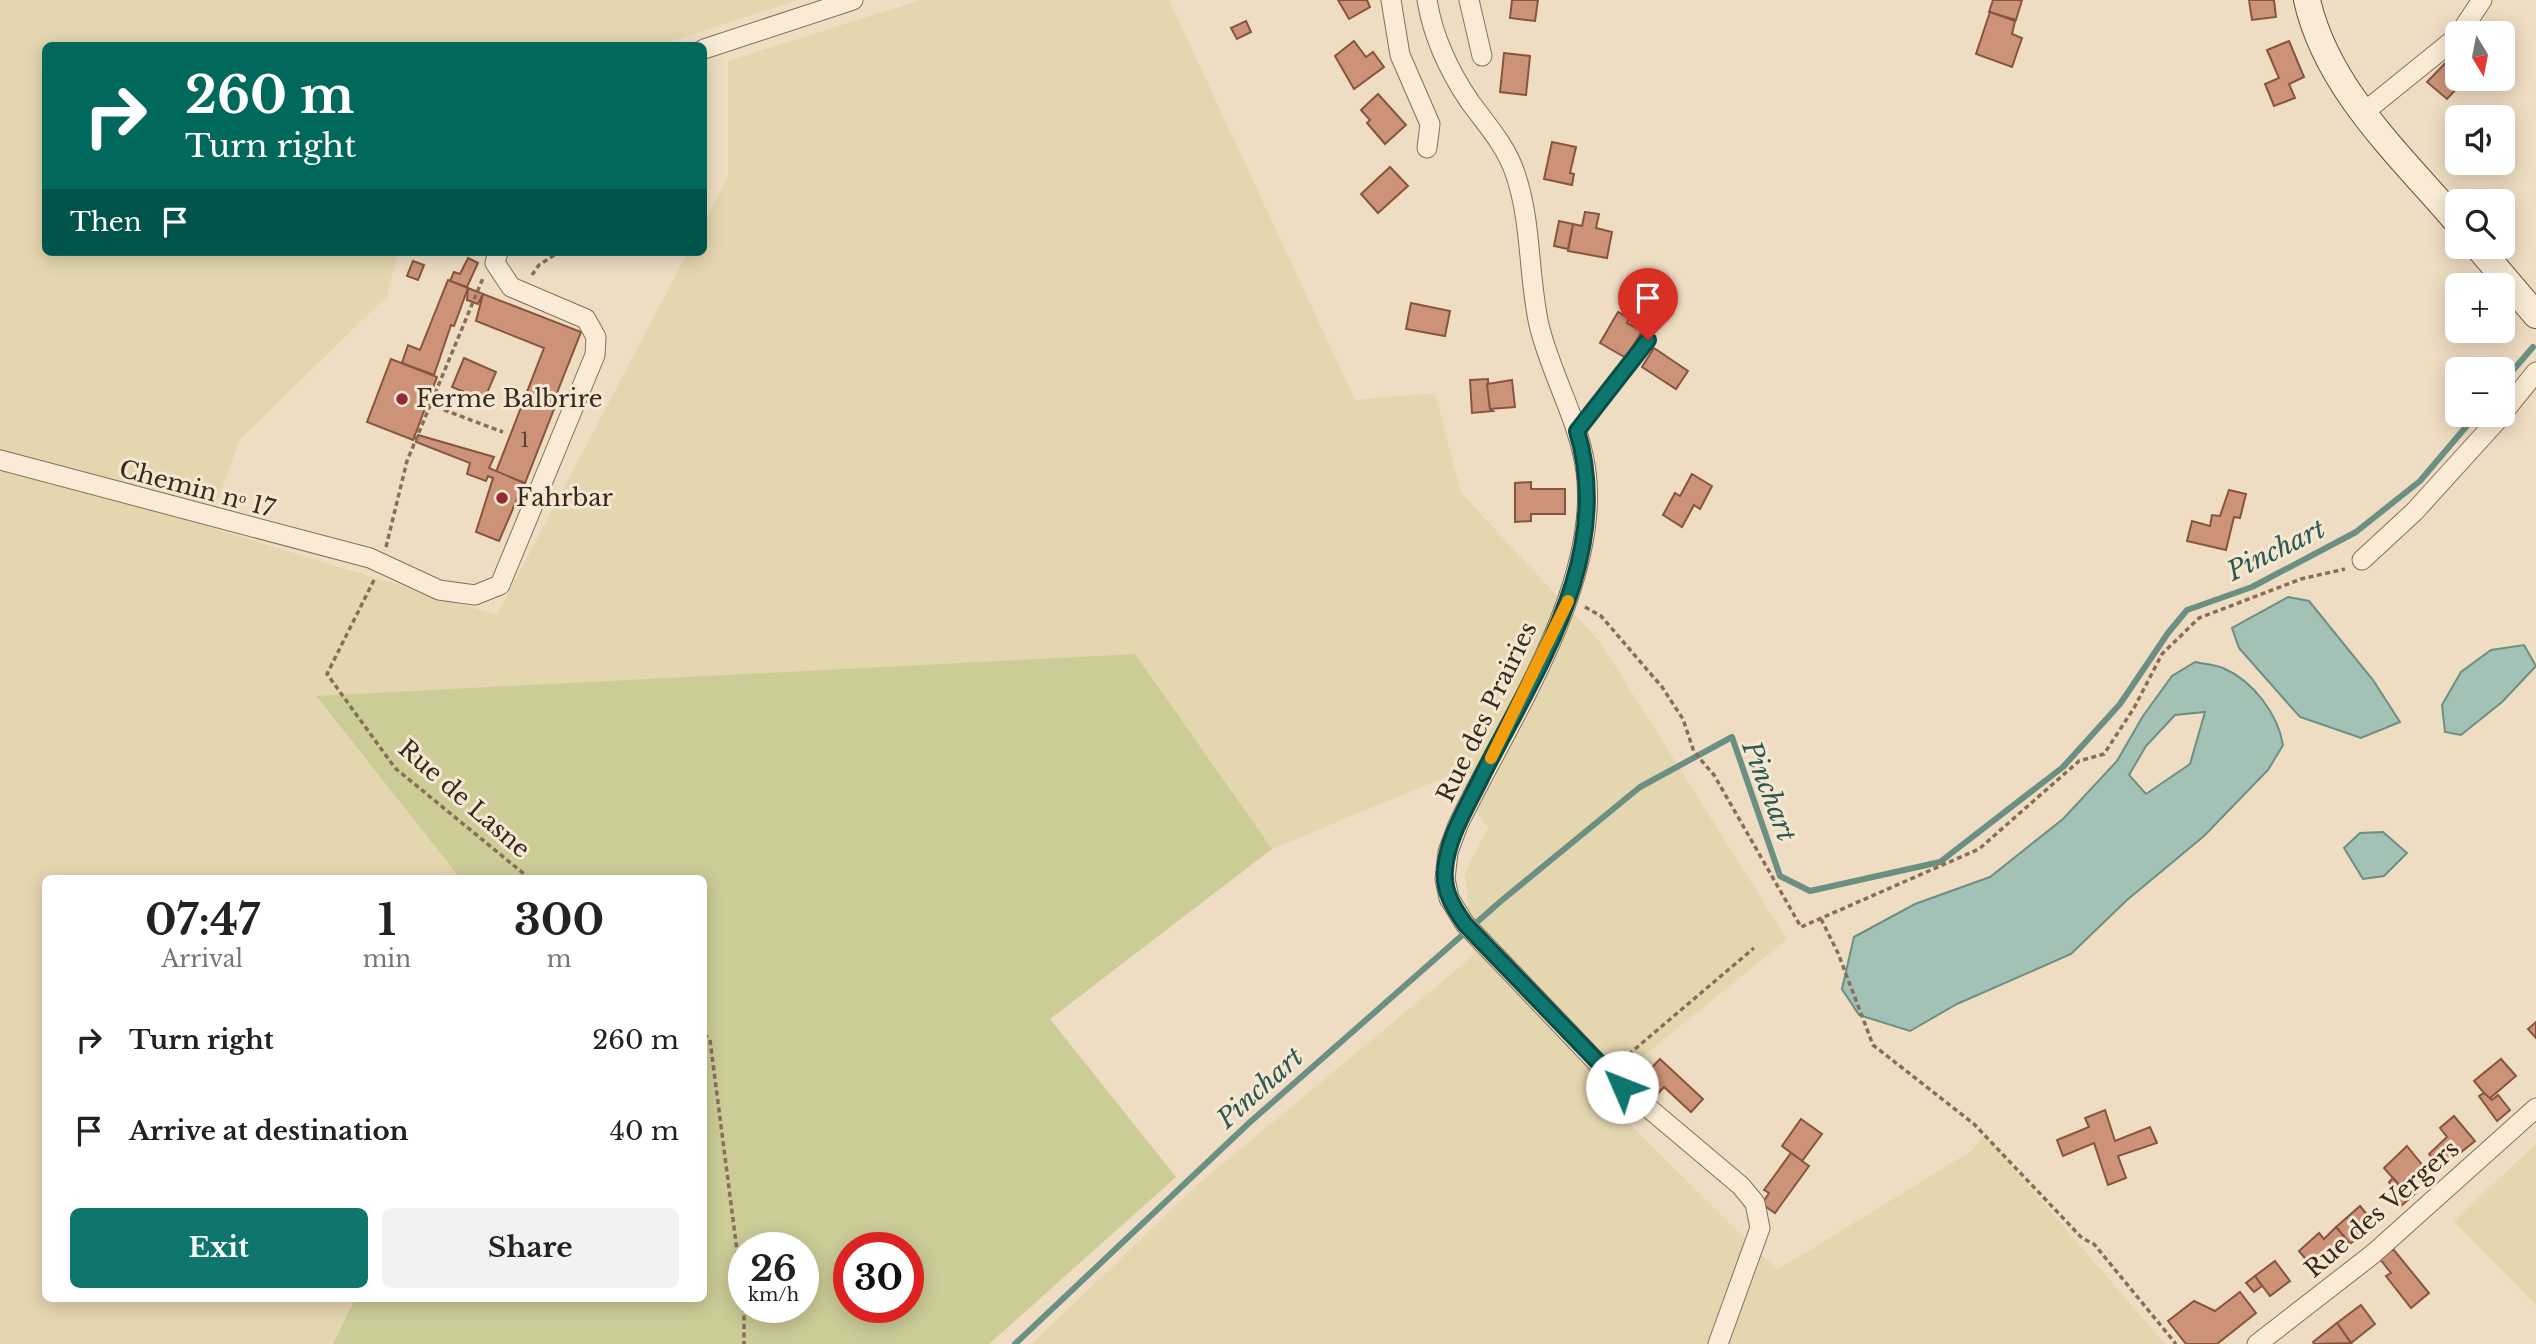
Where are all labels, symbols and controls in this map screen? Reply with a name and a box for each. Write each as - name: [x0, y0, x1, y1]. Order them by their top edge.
- north arrow: [2445, 21, 2515, 91]
- map controls: [2445, 21, 2515, 427]
- text: 260 m: [185, 65, 354, 126]
- icon: right: [70, 70, 161, 161]
- button: sound: [2445, 105, 2515, 175]
- text: Turn right: [185, 126, 356, 166]
- button: search: [2445, 189, 2515, 259]
- icon: arrive: [156, 203, 194, 241]
- text: Then: [70, 206, 142, 238]
- pin: [1618, 268, 1678, 340]
- button: +: [2445, 273, 2515, 343]
- icon: arrive: [1629, 279, 1667, 317]
- button: −: [2445, 357, 2515, 427]
- place label: Ferme Balbrire: [416, 384, 602, 413]
- marker: Ferme Balbrire: [394, 391, 410, 407]
- house number: 1: [520, 427, 530, 453]
- street label: Chemin nᵒ 17: [116, 454, 279, 523]
- place label: Fahrbar: [516, 483, 613, 512]
- marker: Fahrbar: [494, 490, 510, 506]
- water label: Pinchart: [2221, 512, 2331, 588]
- street label: Rue des Prairies: [1430, 617, 1543, 807]
- street label: Rue de Lasne: [393, 734, 536, 863]
- water label: Pinchart: [1735, 735, 1803, 846]
- text: 07:47: [145, 894, 260, 946]
- text: 1: [378, 894, 396, 946]
- text: 300: [514, 894, 604, 946]
- text: Arrival: [162, 945, 243, 973]
- text: min: [363, 945, 411, 973]
- text: m: [547, 945, 571, 973]
- icon: right: [70, 1021, 108, 1059]
- text: Turn right: [129, 1024, 274, 1056]
- text: 260 m: [592, 1024, 679, 1056]
- water label: Pinchart: [1209, 1041, 1310, 1136]
- position arrow: [1585, 1050, 1659, 1124]
- icon: arrive: [70, 1112, 108, 1150]
- text: Arrive at destination: [129, 1115, 409, 1147]
- text: 40 m: [610, 1115, 679, 1147]
- street label: Rue des Vergers: [2299, 1134, 2465, 1283]
- button: Exit: [70, 1208, 368, 1288]
- button: Share: [382, 1208, 679, 1288]
- speed limit sign: 30: [833, 1232, 924, 1323]
- text: 26: [750, 1247, 797, 1290]
- text: km/h: [748, 1284, 799, 1306]

